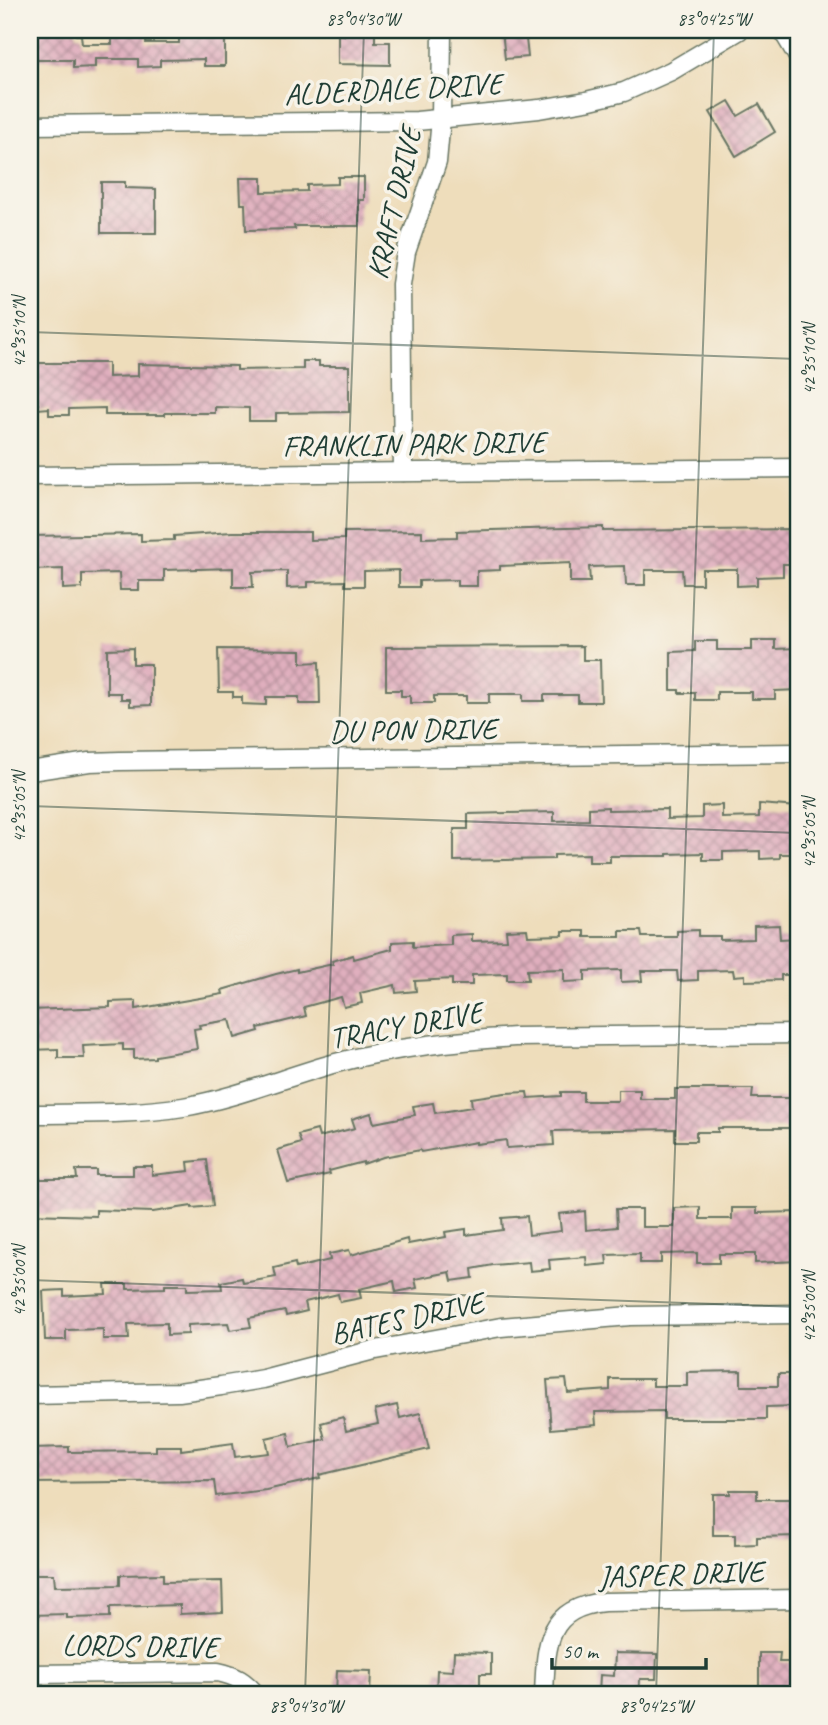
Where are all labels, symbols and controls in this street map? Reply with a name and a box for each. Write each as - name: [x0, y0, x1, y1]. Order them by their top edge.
- text: 83°04'30"W: [326, 8, 403, 30]
- text: 83°04'25"W: [677, 8, 754, 30]
- street label: ALDERDALE DRIVE: [283, 64, 506, 114]
- street label: KRAFT DRIVE: [358, 120, 431, 283]
- text: 42°35'10"N: [8, 293, 30, 367]
- text: 42°35'10"N: [798, 320, 820, 394]
- street label: FRANKLIN PARK DRIVE: [282, 423, 549, 465]
- street label: DU PON DRIVE: [329, 709, 501, 750]
- text: 42°35'05"N: [8, 768, 30, 842]
- text: 42°35'05"N: [798, 794, 820, 868]
- street label: TRACY DRIVE: [327, 992, 489, 1057]
- text: 42°35'00"N: [8, 1242, 30, 1316]
- text: 42°35'00"N: [798, 1268, 820, 1342]
- street label: BATES DRIVE: [327, 1282, 491, 1353]
- street label: JASPER DRIVE: [596, 1552, 768, 1596]
- street label: LORDS DRIVE: [62, 1626, 222, 1666]
- scale bar: [552, 1627, 706, 1671]
- text: 50 m: [562, 1638, 600, 1664]
- text: 83°04'30"W: [269, 1695, 346, 1717]
- text: 83°04'25"W: [619, 1695, 696, 1717]

